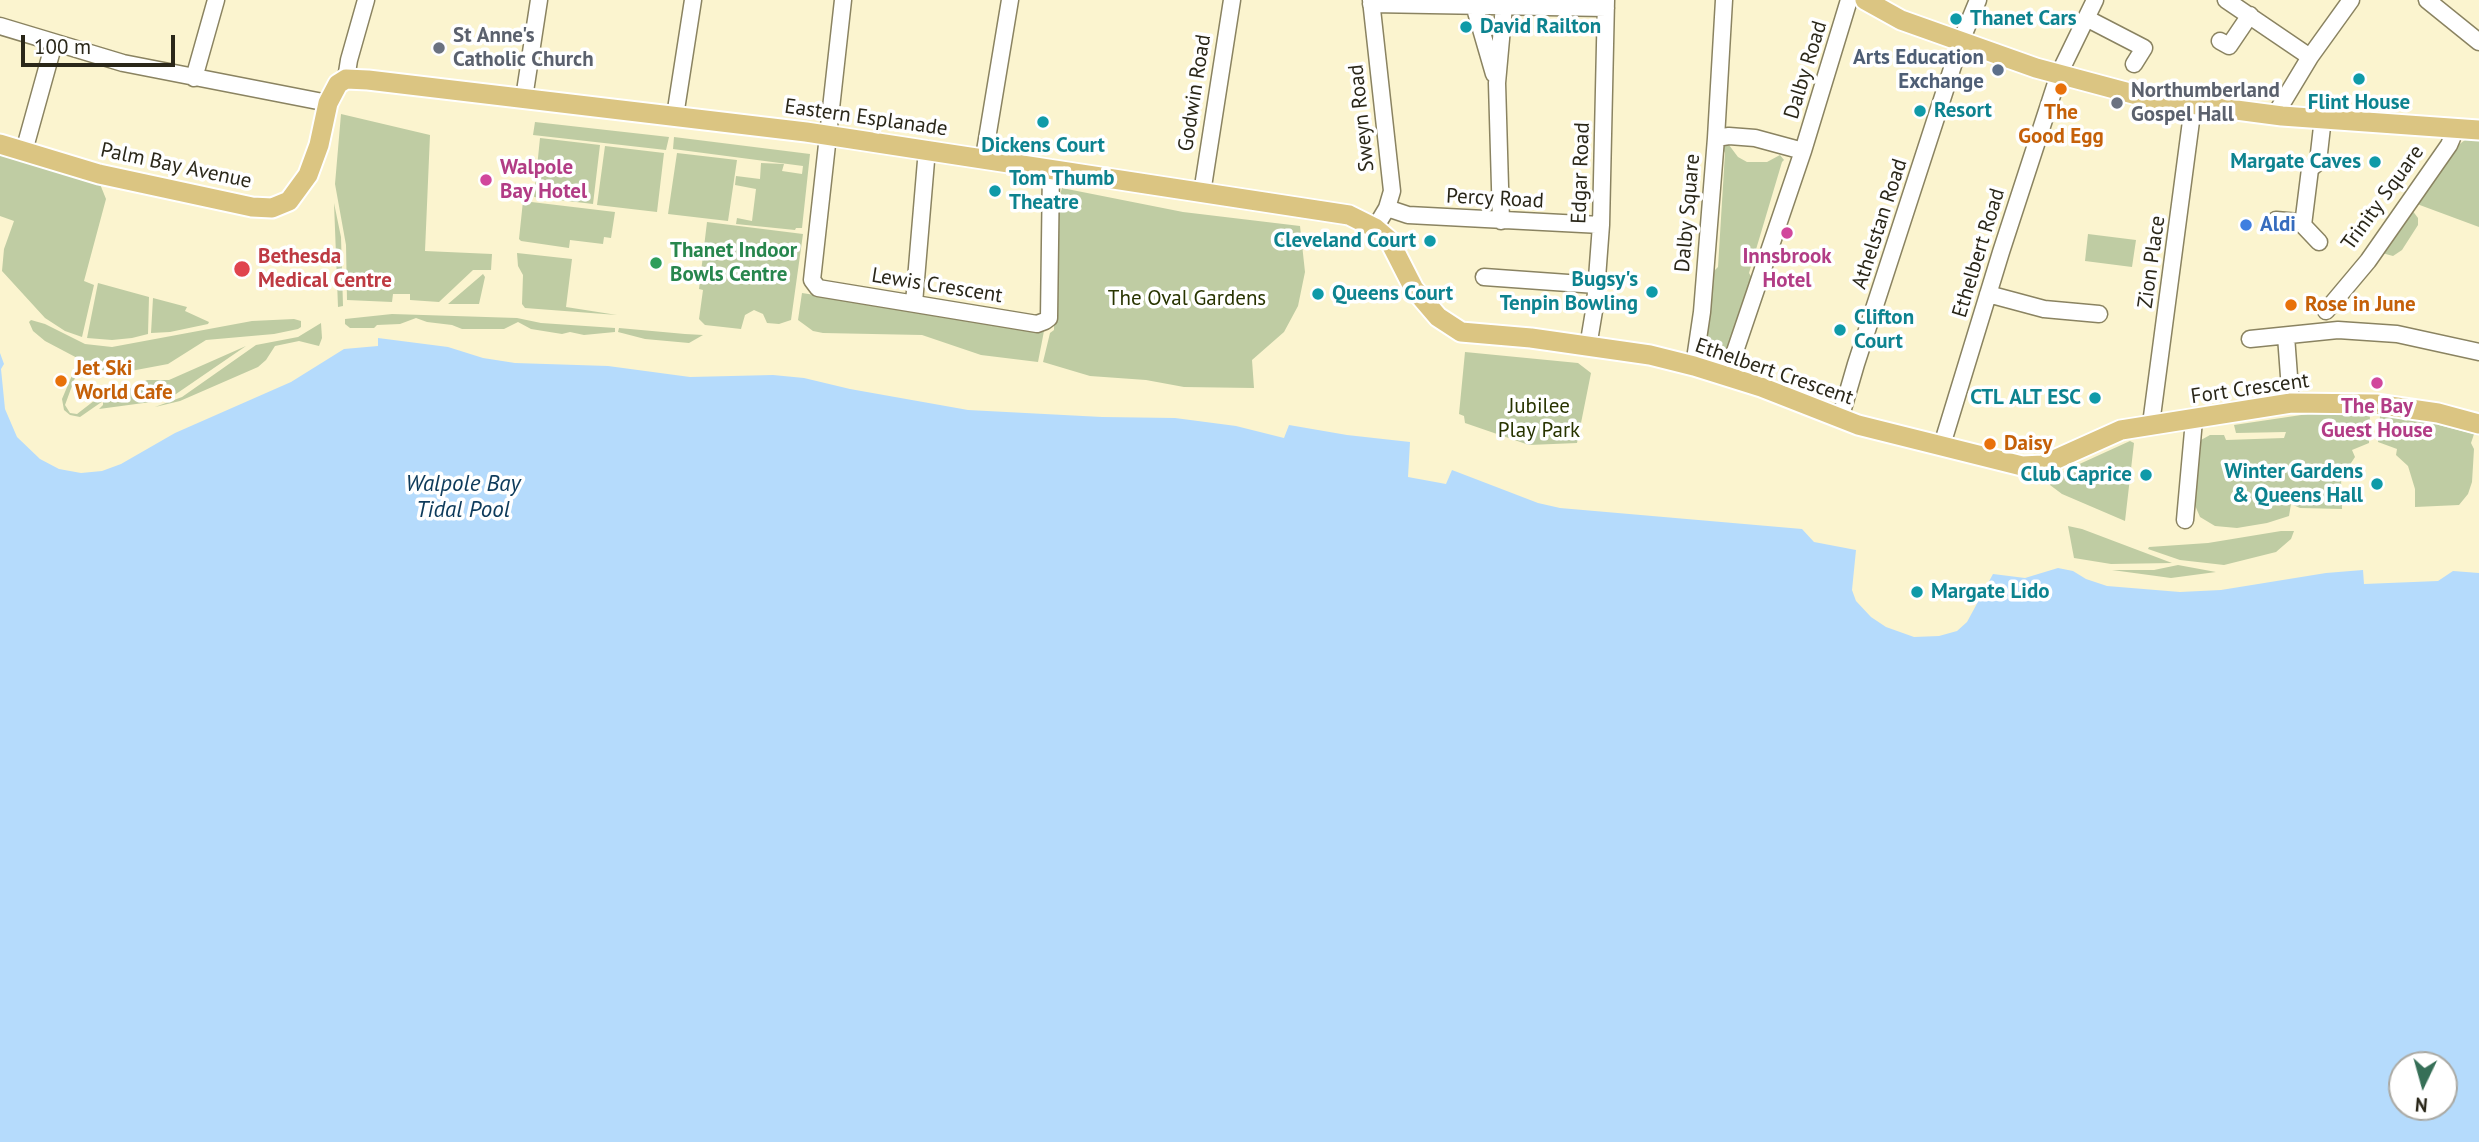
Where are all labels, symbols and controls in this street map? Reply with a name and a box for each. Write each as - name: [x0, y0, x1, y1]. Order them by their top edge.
- place label: Thanet Cars: [1970, 6, 2077, 32]
- marker: Thanet Cars: [1948, 11, 1964, 27]
- place label: David Railton: [1480, 14, 1601, 40]
- street label: Dalby Road: [1779, 18, 1833, 122]
- marker: David Railton: [1458, 19, 1474, 35]
- scale bar: [24, 21, 178, 65]
- place label: St Anne's Catholic Church: [453, 23, 594, 73]
- text: 100 m: [34, 33, 91, 60]
- street label: Godwin Road: [1173, 33, 1217, 153]
- marker: St Anne's Catholic Church: [431, 40, 447, 56]
- place label: Arts Education Exchange: [1853, 45, 1984, 95]
- marker: Arts Education Exchange: [1990, 62, 2006, 78]
- street label: Sweyn Road: [1344, 63, 1380, 173]
- marker: Flint House: [2351, 71, 2367, 87]
- place label: Northumberland Gospel Hall: [2131, 78, 2280, 128]
- marker: The Good Egg: [2053, 81, 2069, 97]
- place label: Flint House: [2308, 90, 2410, 116]
- street label: Eastern Esplanade: [783, 94, 949, 142]
- marker: Northumberland Gospel Hall: [2109, 95, 2125, 111]
- place label: Resort: [1934, 98, 1992, 124]
- place label: The Good Egg: [2018, 100, 2104, 150]
- marker: Resort: [1912, 103, 1928, 119]
- marker: Dickens Court: [1035, 114, 1051, 130]
- street label: Edgar Road: [1567, 122, 1595, 224]
- place label: Dickens Court: [981, 133, 1105, 159]
- street label: Palm Bay Avenue: [98, 138, 254, 194]
- street label: Trinity Square: [2336, 141, 2430, 255]
- place label: Margate Caves: [2230, 149, 2361, 175]
- street label: Dalby Square: [1670, 153, 1706, 273]
- marker: Margate Caves: [2367, 154, 2383, 170]
- place label: Walpole Bay Hotel: [500, 155, 587, 205]
- street label: Athelstan Road: [1847, 156, 1913, 292]
- place label: Tom Thumb Theatre: [1009, 166, 1115, 216]
- marker: Walpole Bay Hotel: [478, 172, 494, 188]
- marker: Tom Thumb Theatre: [987, 183, 1003, 199]
- street label: Percy Road: [1445, 184, 1545, 214]
- street label: Ethelbert Road: [1947, 185, 2011, 321]
- place label: Aldi: [2260, 212, 2296, 238]
- street label: Zion Place: [2133, 214, 2171, 310]
- marker: Aldi: [2238, 217, 2254, 233]
- marker: Innsbrook Hotel: [1779, 225, 1795, 241]
- place label: Cleveland Court: [1274, 228, 1416, 254]
- marker: Cleveland Court: [1422, 233, 1438, 249]
- place label: Thanet Indoor Bowls Centre: [670, 238, 797, 288]
- place label: Bethesda Medical Centre: [258, 244, 392, 294]
- place label: Innsbrook Hotel: [1742, 244, 1832, 294]
- marker: Thanet Indoor Bowls Centre: [648, 255, 664, 271]
- marker: Bethesda Medical Centre: [232, 259, 252, 279]
- street label: Lewis Crescent: [870, 263, 1004, 309]
- place label: Bugsy's Tenpin Bowling: [1500, 267, 1638, 317]
- place label: Queens Court: [1332, 281, 1453, 307]
- marker: Bugsy's Tenpin Bowling: [1644, 284, 1660, 300]
- park label: The Oval Gardens: [1108, 286, 1266, 312]
- marker: Queens Court: [1310, 286, 1326, 302]
- place label: Rose in June: [2305, 292, 2416, 318]
- marker: Rose in June: [2283, 297, 2299, 313]
- place label: Clifton Court: [1854, 305, 1914, 355]
- marker: Clifton Court: [1832, 322, 1848, 338]
- street label: Ethelbert Crescent: [1692, 333, 1856, 411]
- place label: Jet Ski World Cafe: [75, 356, 173, 406]
- street label: Fort Crescent: [2189, 368, 2311, 410]
- marker: Jet Ski World Cafe: [53, 373, 69, 389]
- marker: The Bay Guest House: [2369, 375, 2385, 391]
- place label: CTL ALT ESC: [1970, 385, 2081, 411]
- marker: CTL ALT ESC: [2087, 390, 2103, 406]
- park label: Jubilee Play Park: [1498, 394, 1580, 444]
- place label: The Bay Guest House: [2321, 394, 2433, 444]
- place label: Daisy: [2004, 431, 2053, 457]
- marker: Daisy: [1982, 436, 1998, 452]
- place label: Winter Gardens & Queens Hall: [2224, 459, 2363, 509]
- place label: Club Caprice: [2021, 462, 2132, 488]
- marker: Club Caprice: [2138, 467, 2154, 483]
- water label: Walpole Bay Tidal Pool: [405, 470, 521, 524]
- marker: Winter Gardens & Queens Hall: [2369, 476, 2385, 492]
- place label: Margate Lido: [1931, 579, 2050, 605]
- marker: Margate Lido: [1909, 584, 1925, 600]
- north arrow: [2388, 1051, 2458, 1121]
- text: N: [2414, 1092, 2429, 1117]

